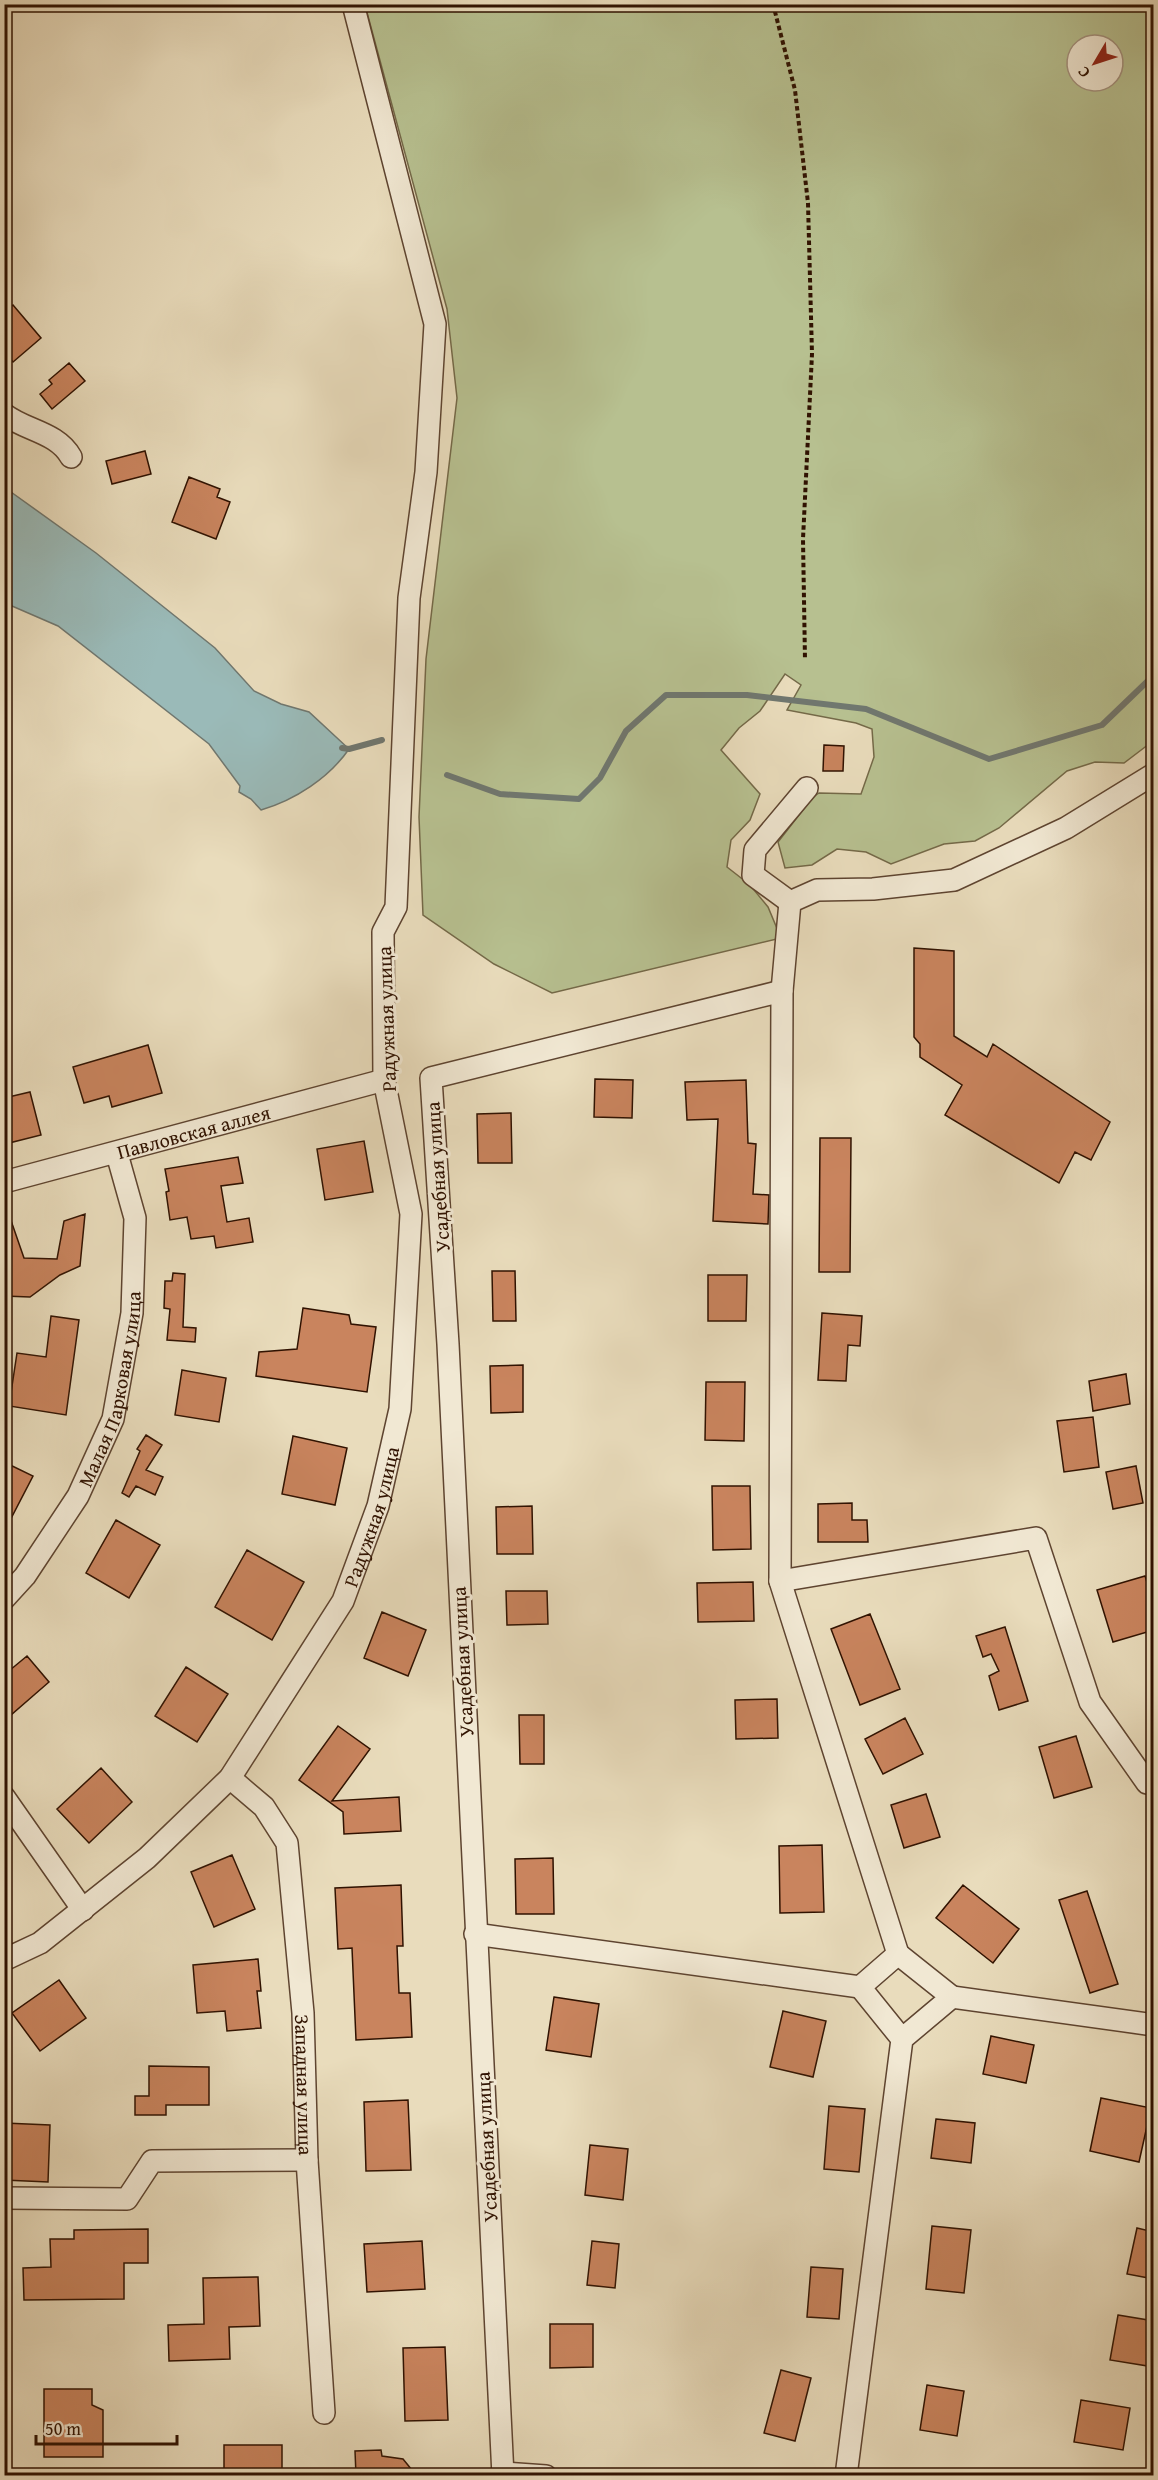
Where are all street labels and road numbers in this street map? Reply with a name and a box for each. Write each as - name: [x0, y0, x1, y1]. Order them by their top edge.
- street label: Радужная улица: [369, 945, 403, 1092]
- street label: Павловская аллея: [113, 1097, 273, 1166]
- street label: Усадебная улица: [417, 1100, 457, 1253]
- street label: Малая Парковая улица: [70, 1290, 147, 1491]
- street label: Радужная улица: [335, 1443, 406, 1591]
- street label: Усадебная улица: [444, 1586, 480, 1738]
- street label: Западная улица: [289, 2014, 321, 2156]
- street label: Усадебная улица: [468, 2071, 504, 2223]

